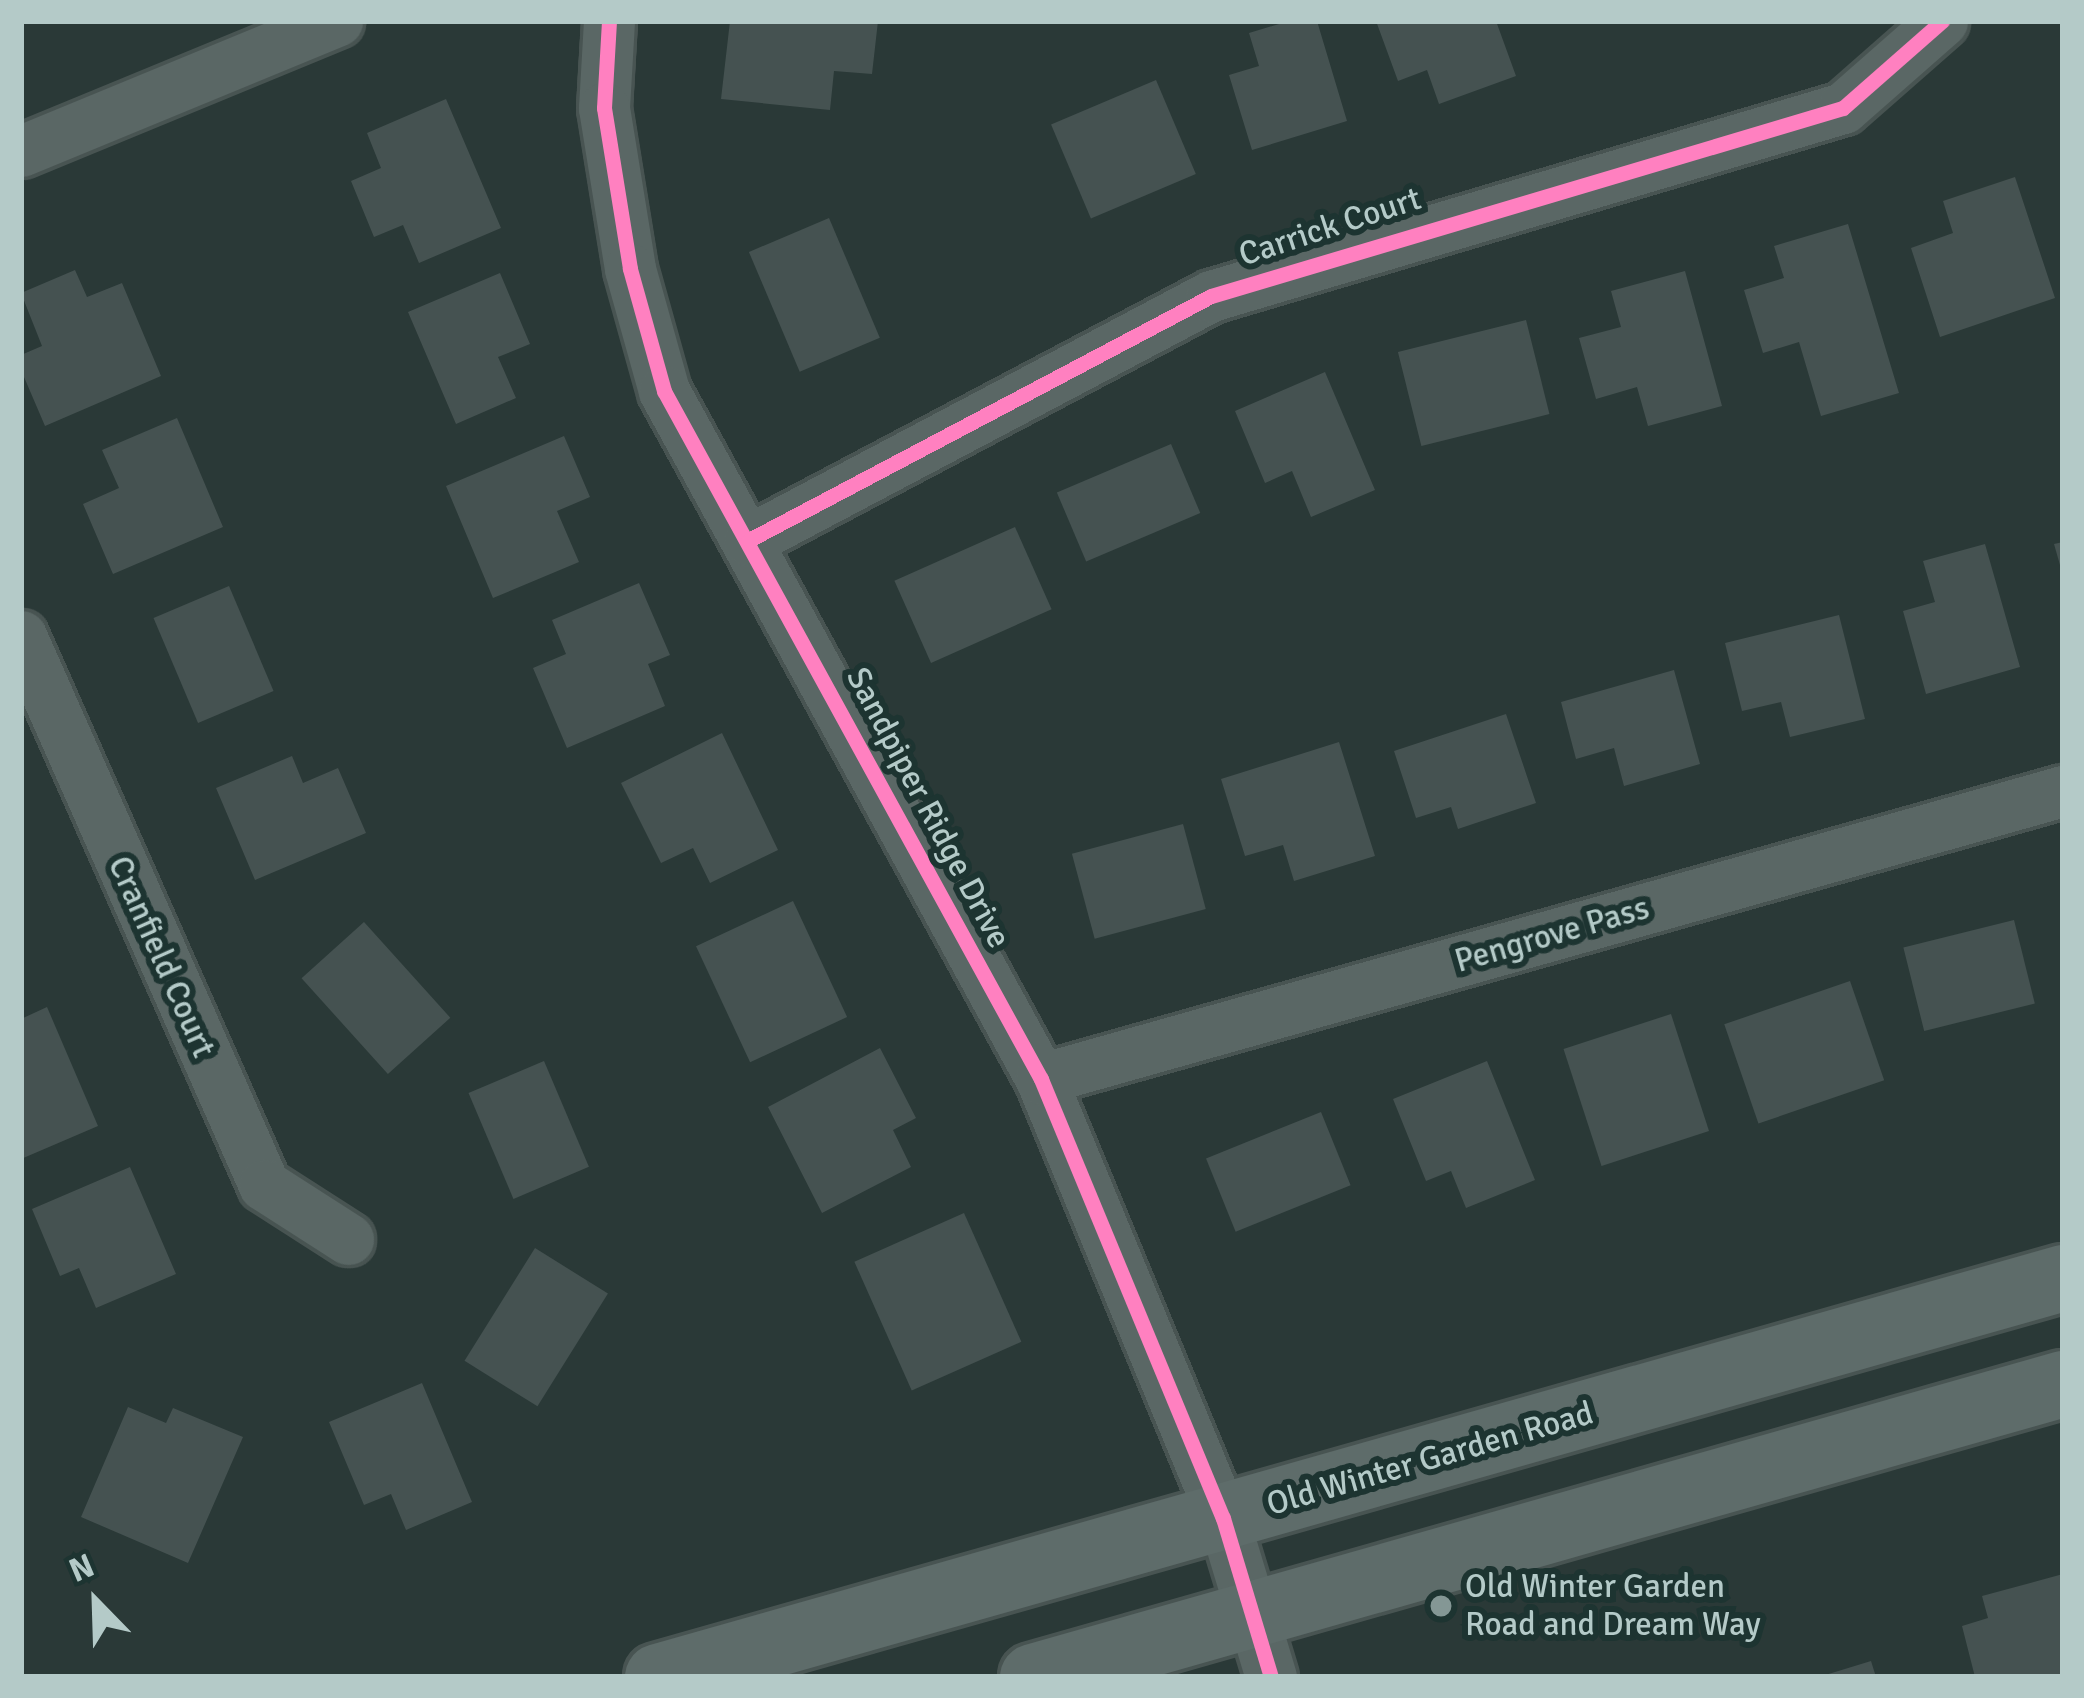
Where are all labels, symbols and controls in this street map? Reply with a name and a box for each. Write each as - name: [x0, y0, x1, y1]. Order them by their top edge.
- street label: Carrick Court: [1234, 179, 1426, 275]
- street label: Sandpiper Ridge Drive: [837, 661, 1019, 955]
- street label: Cranfield Court: [99, 850, 223, 1064]
- street label: Pengrove Pass: [1450, 888, 1654, 982]
- street label: Old Winter Garden Road: [1262, 1393, 1598, 1525]
- north arrow: [36, 1542, 156, 1662]
- text: N: [63, 1545, 100, 1592]
- place label: Old Winter Garden Road and Dream Way: [1465, 1567, 1761, 1645]
- marker: Old Winter Garden Road and Dream Way: [1428, 1593, 1454, 1619]

